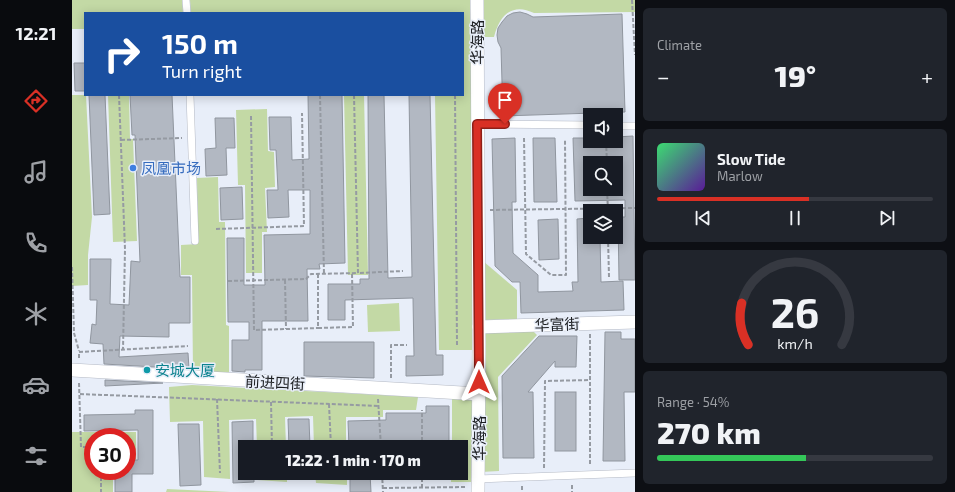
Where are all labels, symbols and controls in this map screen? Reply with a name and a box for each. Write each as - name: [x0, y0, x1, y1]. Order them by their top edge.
- street label: 华海路: [468, 19, 486, 65]
- text: 12:21: [15, 22, 57, 44]
- text: 150 m: [162, 26, 238, 60]
- icon: right: [96, 28, 148, 80]
- text: Climate: [657, 37, 702, 53]
- text: 19°: [775, 57, 816, 93]
- text: Turn right: [162, 60, 242, 82]
- text: −: [657, 63, 670, 89]
- text: +: [921, 63, 933, 89]
- pin: [488, 83, 522, 124]
- icon: directions: [22, 87, 50, 115]
- icon: arrive: [494, 89, 516, 111]
- map controls: [583, 108, 623, 244]
- button: sound: [583, 108, 623, 148]
- text: Slow Tide: [717, 150, 785, 168]
- button: search: [583, 156, 623, 196]
- icon: music: [22, 158, 50, 186]
- place label: 凤凰市场: [141, 159, 201, 177]
- marker: 凤凰市场: [128, 163, 138, 173]
- text: Marlow: [717, 168, 763, 184]
- button: layers: [583, 204, 623, 244]
- icon: previous: [692, 207, 714, 229]
- icon: pause: [784, 207, 806, 229]
- icon: next: [876, 207, 898, 229]
- icon: phone: [22, 229, 50, 257]
- text: 26: [771, 285, 819, 335]
- icon: climate: [22, 300, 50, 328]
- street label: 华富街: [534, 314, 580, 334]
- text: km/h: [777, 334, 813, 351]
- place label: 安城大厦: [155, 361, 215, 379]
- position arrow: [458, 361, 500, 403]
- marker: 安城大厦: [142, 365, 152, 375]
- icon: car: [22, 371, 50, 399]
- street label: 前进四街: [245, 371, 305, 393]
- text: Range · 54%: [657, 394, 729, 410]
- text: 270 km: [657, 414, 761, 450]
- street label: 华海路: [470, 415, 488, 461]
- speed limit sign: 30: [84, 428, 136, 480]
- icon: filters: [22, 442, 50, 470]
- text: 12:22 · 1 min · 170 m: [285, 451, 421, 469]

